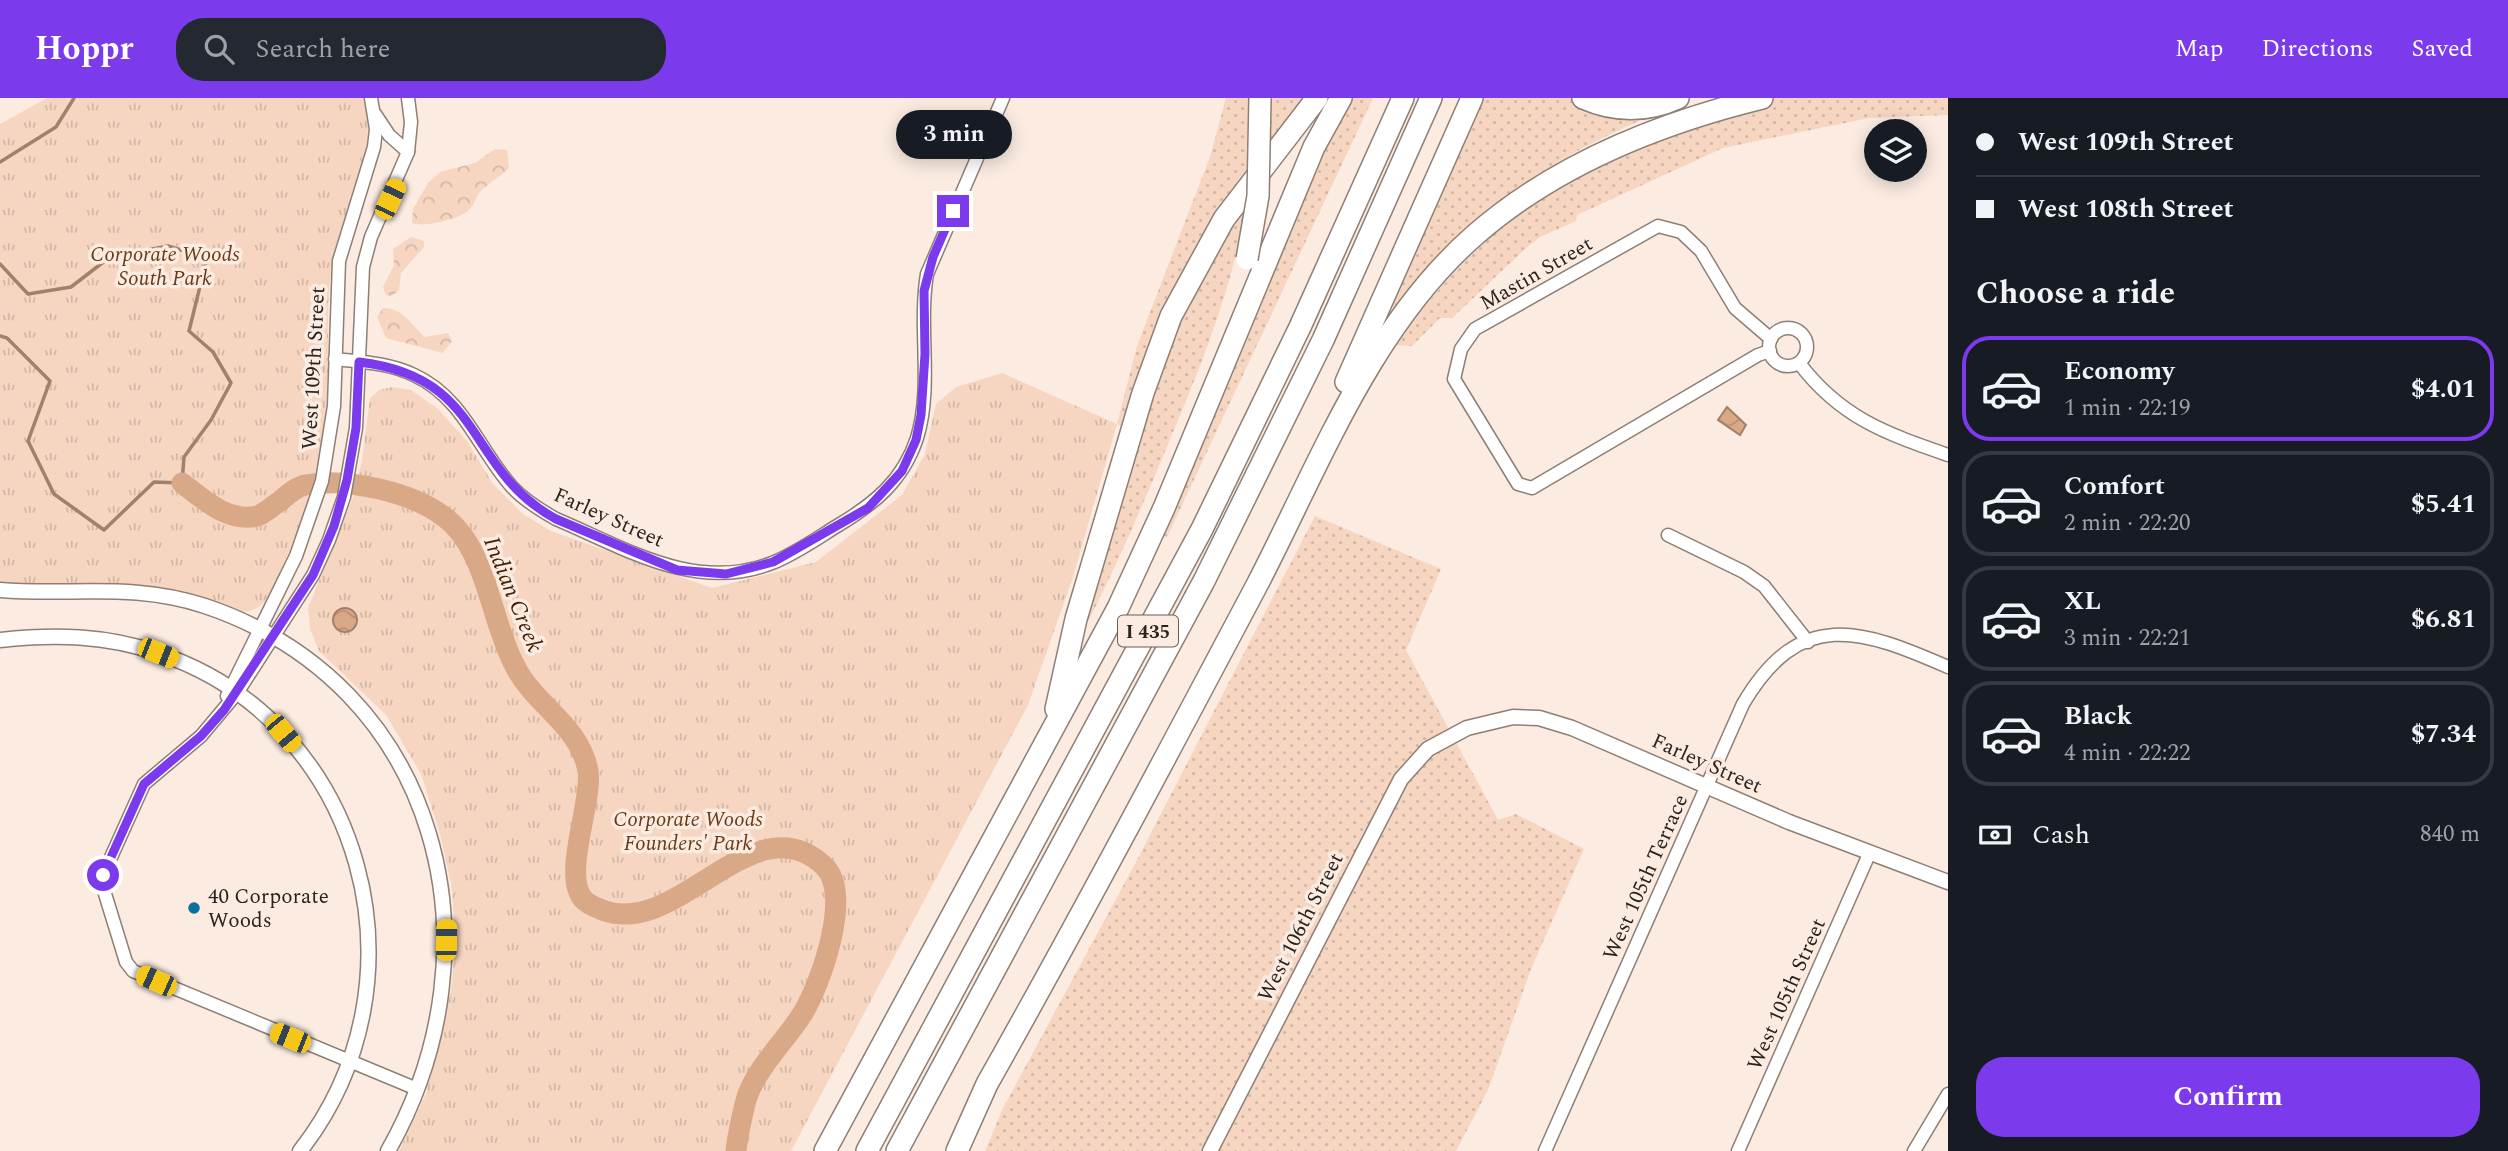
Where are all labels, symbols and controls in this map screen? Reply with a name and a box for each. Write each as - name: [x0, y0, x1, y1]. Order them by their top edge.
- search box: [176, 18, 666, 81]
- text: Hoppr: [35, 24, 134, 74]
- text: Search here: [256, 29, 390, 69]
- icon: search: [200, 30, 238, 68]
- text: Map: [2175, 31, 2223, 67]
- text: Directions: [2261, 31, 2373, 67]
- text: Saved: [2411, 31, 2473, 67]
- callout: 3 min: [895, 109, 1011, 158]
- text: 3 min: [923, 117, 985, 152]
- map controls: [1864, 119, 1927, 182]
- button: layers: [1864, 119, 1927, 182]
- text: West 109th Street: [2018, 122, 2234, 162]
- car: [372, 176, 409, 222]
- text: West 108th Street: [2018, 189, 2234, 229]
- route end: [937, 195, 969, 227]
- street label: Mastin Street: [1474, 229, 1599, 319]
- park label: Corporate Woods South Park: [90, 239, 240, 295]
- text: Choose a ride: [1976, 269, 2175, 318]
- street label: West 109th Street: [294, 286, 334, 450]
- text: Economy: [2064, 351, 2174, 391]
- icon: car: [1980, 357, 2043, 420]
- text: $4.01: [2411, 369, 2476, 409]
- text: 1 min · 22:19: [2064, 391, 2191, 426]
- text: Comfort: [2064, 466, 2165, 506]
- icon: car: [1980, 472, 2043, 535]
- street label: Farley Street: [548, 479, 669, 556]
- text: $5.41: [2411, 484, 2476, 524]
- text: 2 min · 22:20: [2064, 506, 2191, 541]
- water label: Indian Creek: [474, 531, 552, 658]
- text: XL: [2064, 581, 2101, 621]
- icon: car: [1980, 587, 2043, 650]
- text: $6.81: [2411, 599, 2476, 639]
- road number: I 435: [1118, 616, 1178, 646]
- text: 3 min · 22:21: [2064, 621, 2191, 656]
- car: [135, 635, 182, 671]
- text: Black: [2064, 696, 2132, 736]
- icon: car: [1980, 702, 2043, 765]
- car: [262, 710, 305, 756]
- text: $7.34: [2411, 714, 2476, 754]
- street label: Farley Street: [1646, 725, 1767, 802]
- text: 4 min · 22:22: [2064, 736, 2191, 771]
- street label: West 105th Terrace: [1595, 789, 1697, 966]
- park label: Corporate Woods Founders' Park: [613, 804, 763, 860]
- text: Cash: [2032, 815, 2090, 855]
- icon: cash: [1976, 816, 2014, 854]
- text: 840 m: [2420, 817, 2480, 852]
- street label: West 106th Street: [1250, 847, 1352, 1008]
- route start: [87, 859, 119, 891]
- place label: 40 Corporate Woods: [208, 881, 329, 937]
- marker: 40 Corporate Woods: [186, 900, 202, 916]
- street label: West 105th Street: [1739, 913, 1835, 1076]
- car: [436, 919, 457, 961]
- car: [133, 963, 180, 999]
- car: [267, 1020, 314, 1056]
- button: Confirm: [1976, 1057, 2480, 1137]

